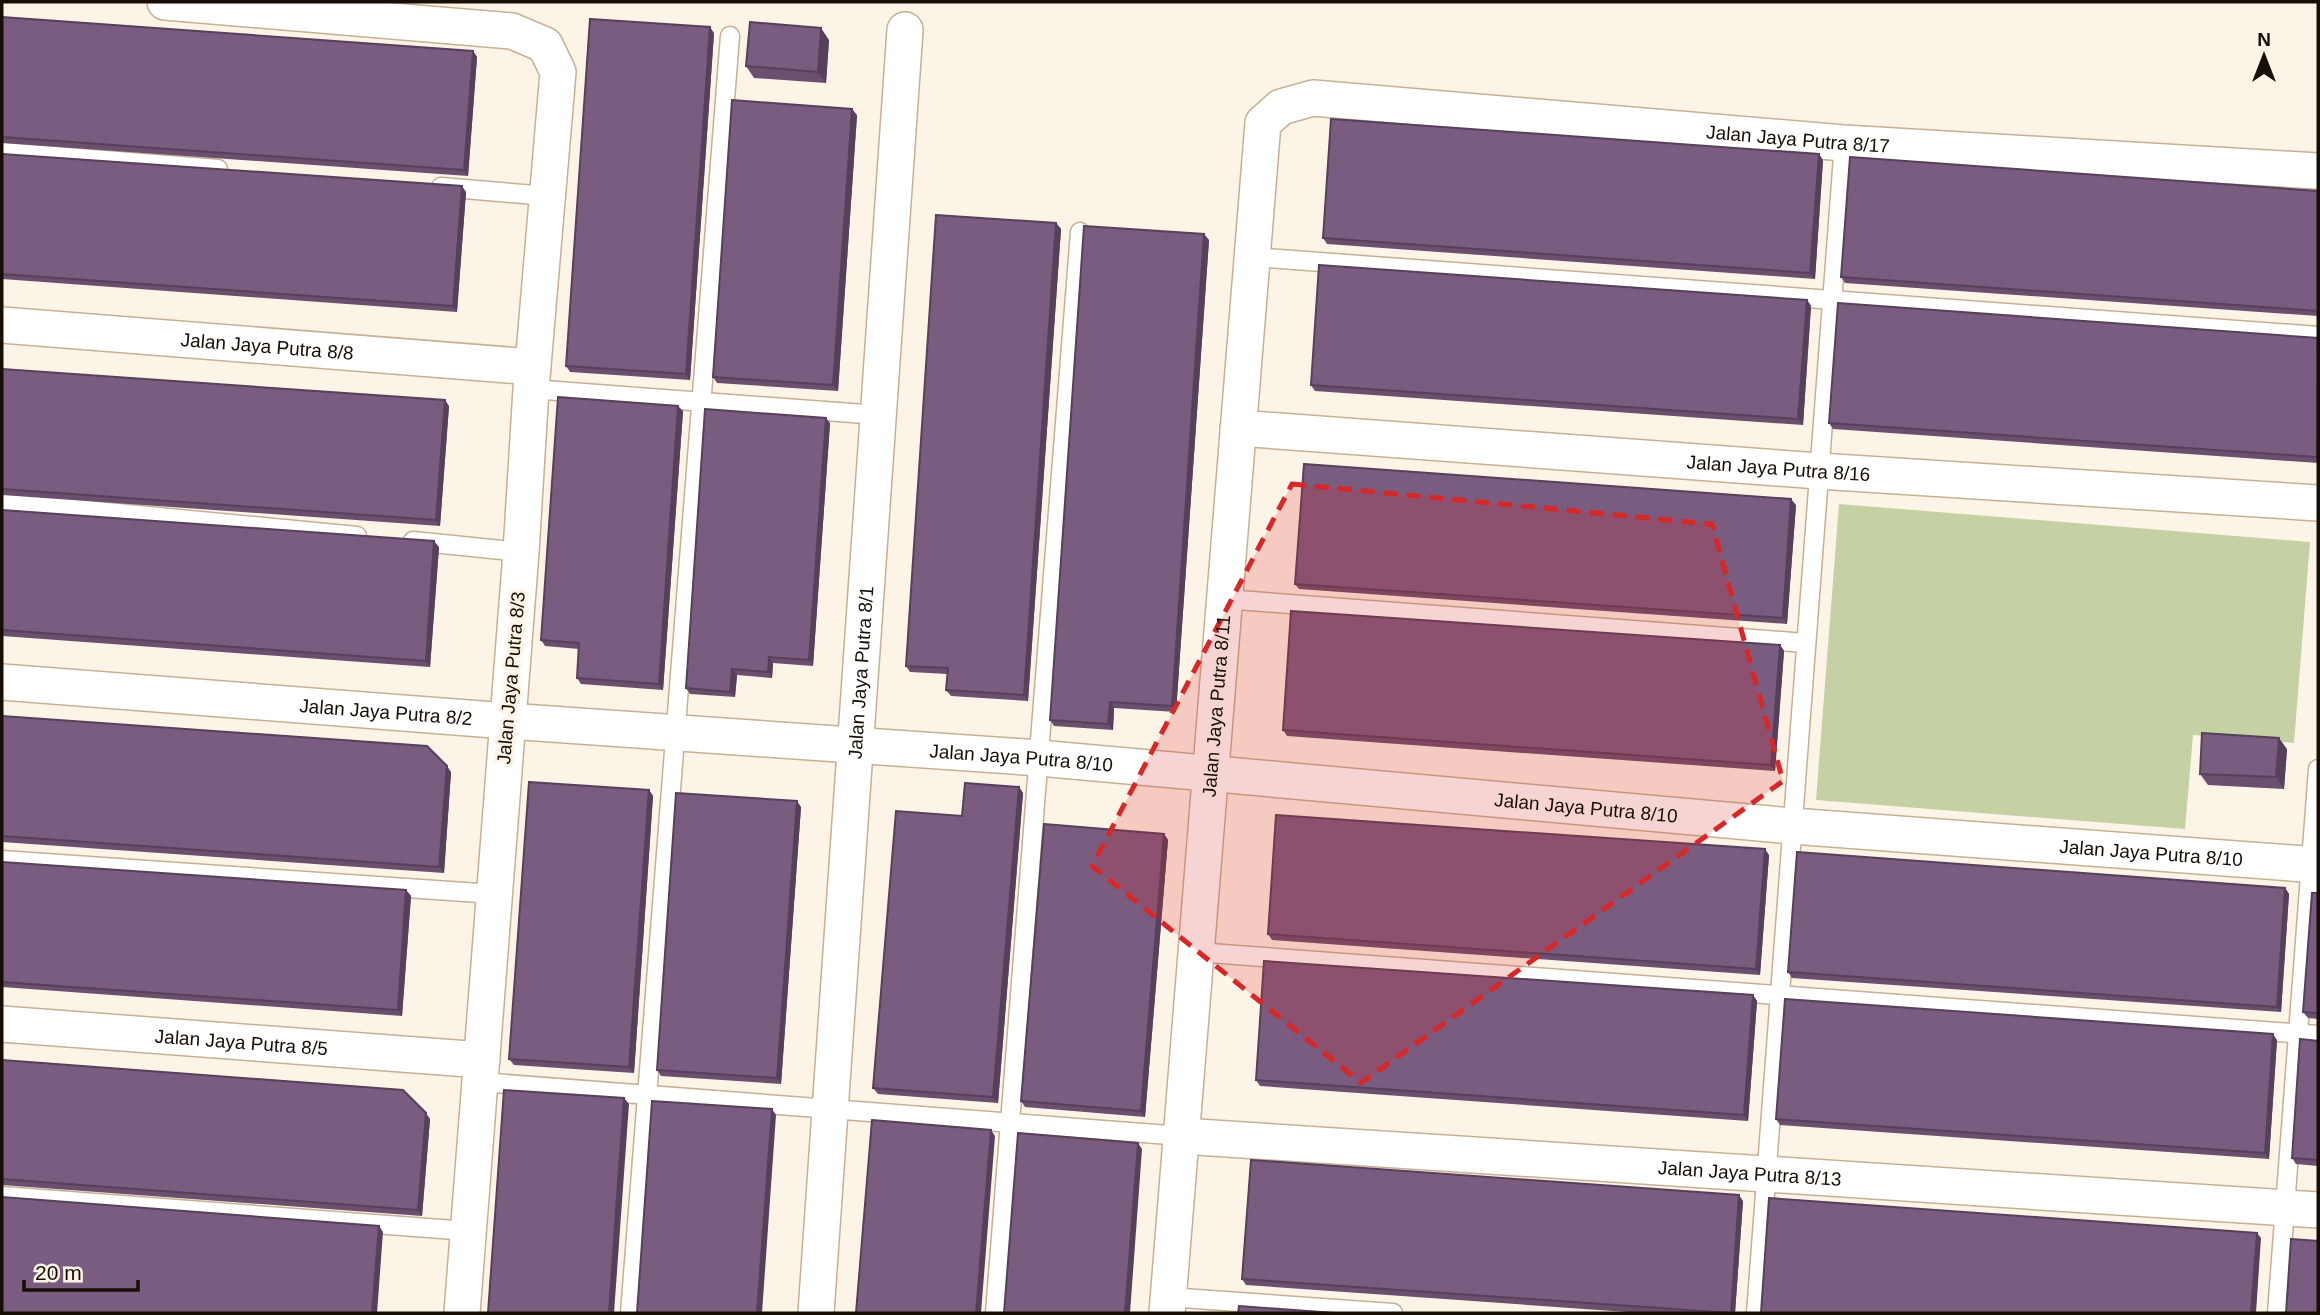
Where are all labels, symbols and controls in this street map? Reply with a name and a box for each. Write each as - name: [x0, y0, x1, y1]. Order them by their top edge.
- north arrow: [2229, 21, 2299, 91]
- text: N: [2257, 29, 2271, 50]
- street label: Jalan Jaya Putra 8/17: [1706, 121, 1890, 156]
- street label: Jalan Jaya Putra 8/8: [180, 329, 354, 363]
- street label: Jalan Jaya Putra 8/16: [1686, 451, 1871, 485]
- street label: Jalan Jaya Putra 8/1: [844, 585, 877, 760]
- street label: Jalan Jaya Putra 8/3: [493, 591, 529, 765]
- street label: Jalan Jaya Putra 8/11: [1198, 614, 1234, 798]
- street label: Jalan Jaya Putra 8/2: [299, 695, 473, 729]
- street label: Jalan Jaya Putra 8/10: [929, 740, 1114, 775]
- street label: Jalan Jaya Putra 8/10: [1493, 789, 1679, 826]
- street label: Jalan Jaya Putra 8/10: [2059, 835, 2244, 870]
- street label: Jalan Jaya Putra 8/5: [154, 1025, 329, 1059]
- street label: Jalan Jaya Putra 8/13: [1657, 1157, 1842, 1189]
- scale bar: [24, 1248, 138, 1292]
- text: 20 m: [35, 1261, 82, 1284]

